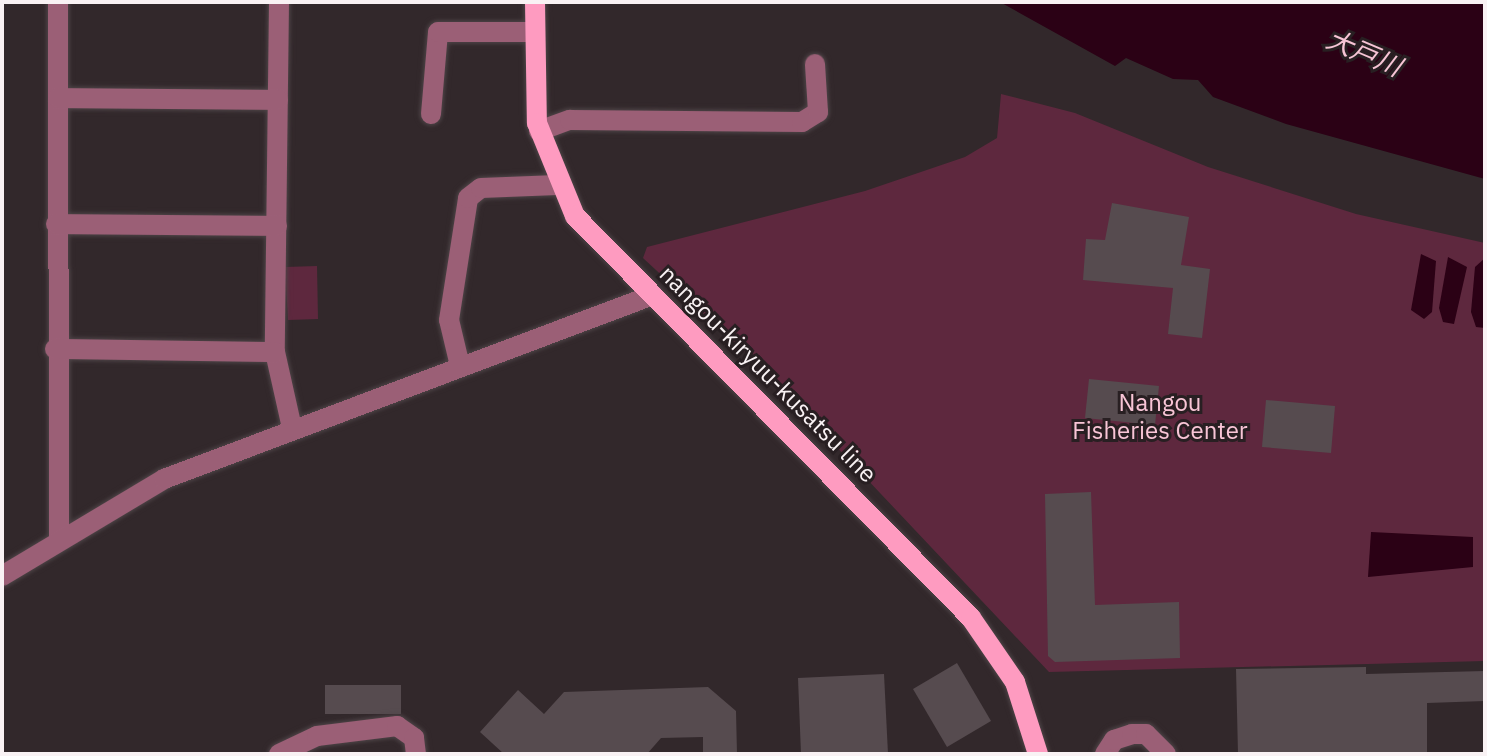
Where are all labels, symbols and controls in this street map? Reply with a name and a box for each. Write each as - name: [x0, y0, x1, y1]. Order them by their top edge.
- water label: 大戸川: [1322, 23, 1406, 83]
- street label: nangou-kiryuu-kusatsu line: [653, 259, 883, 489]
- park label: Nangou Fisheries Center: [1072, 389, 1248, 445]

